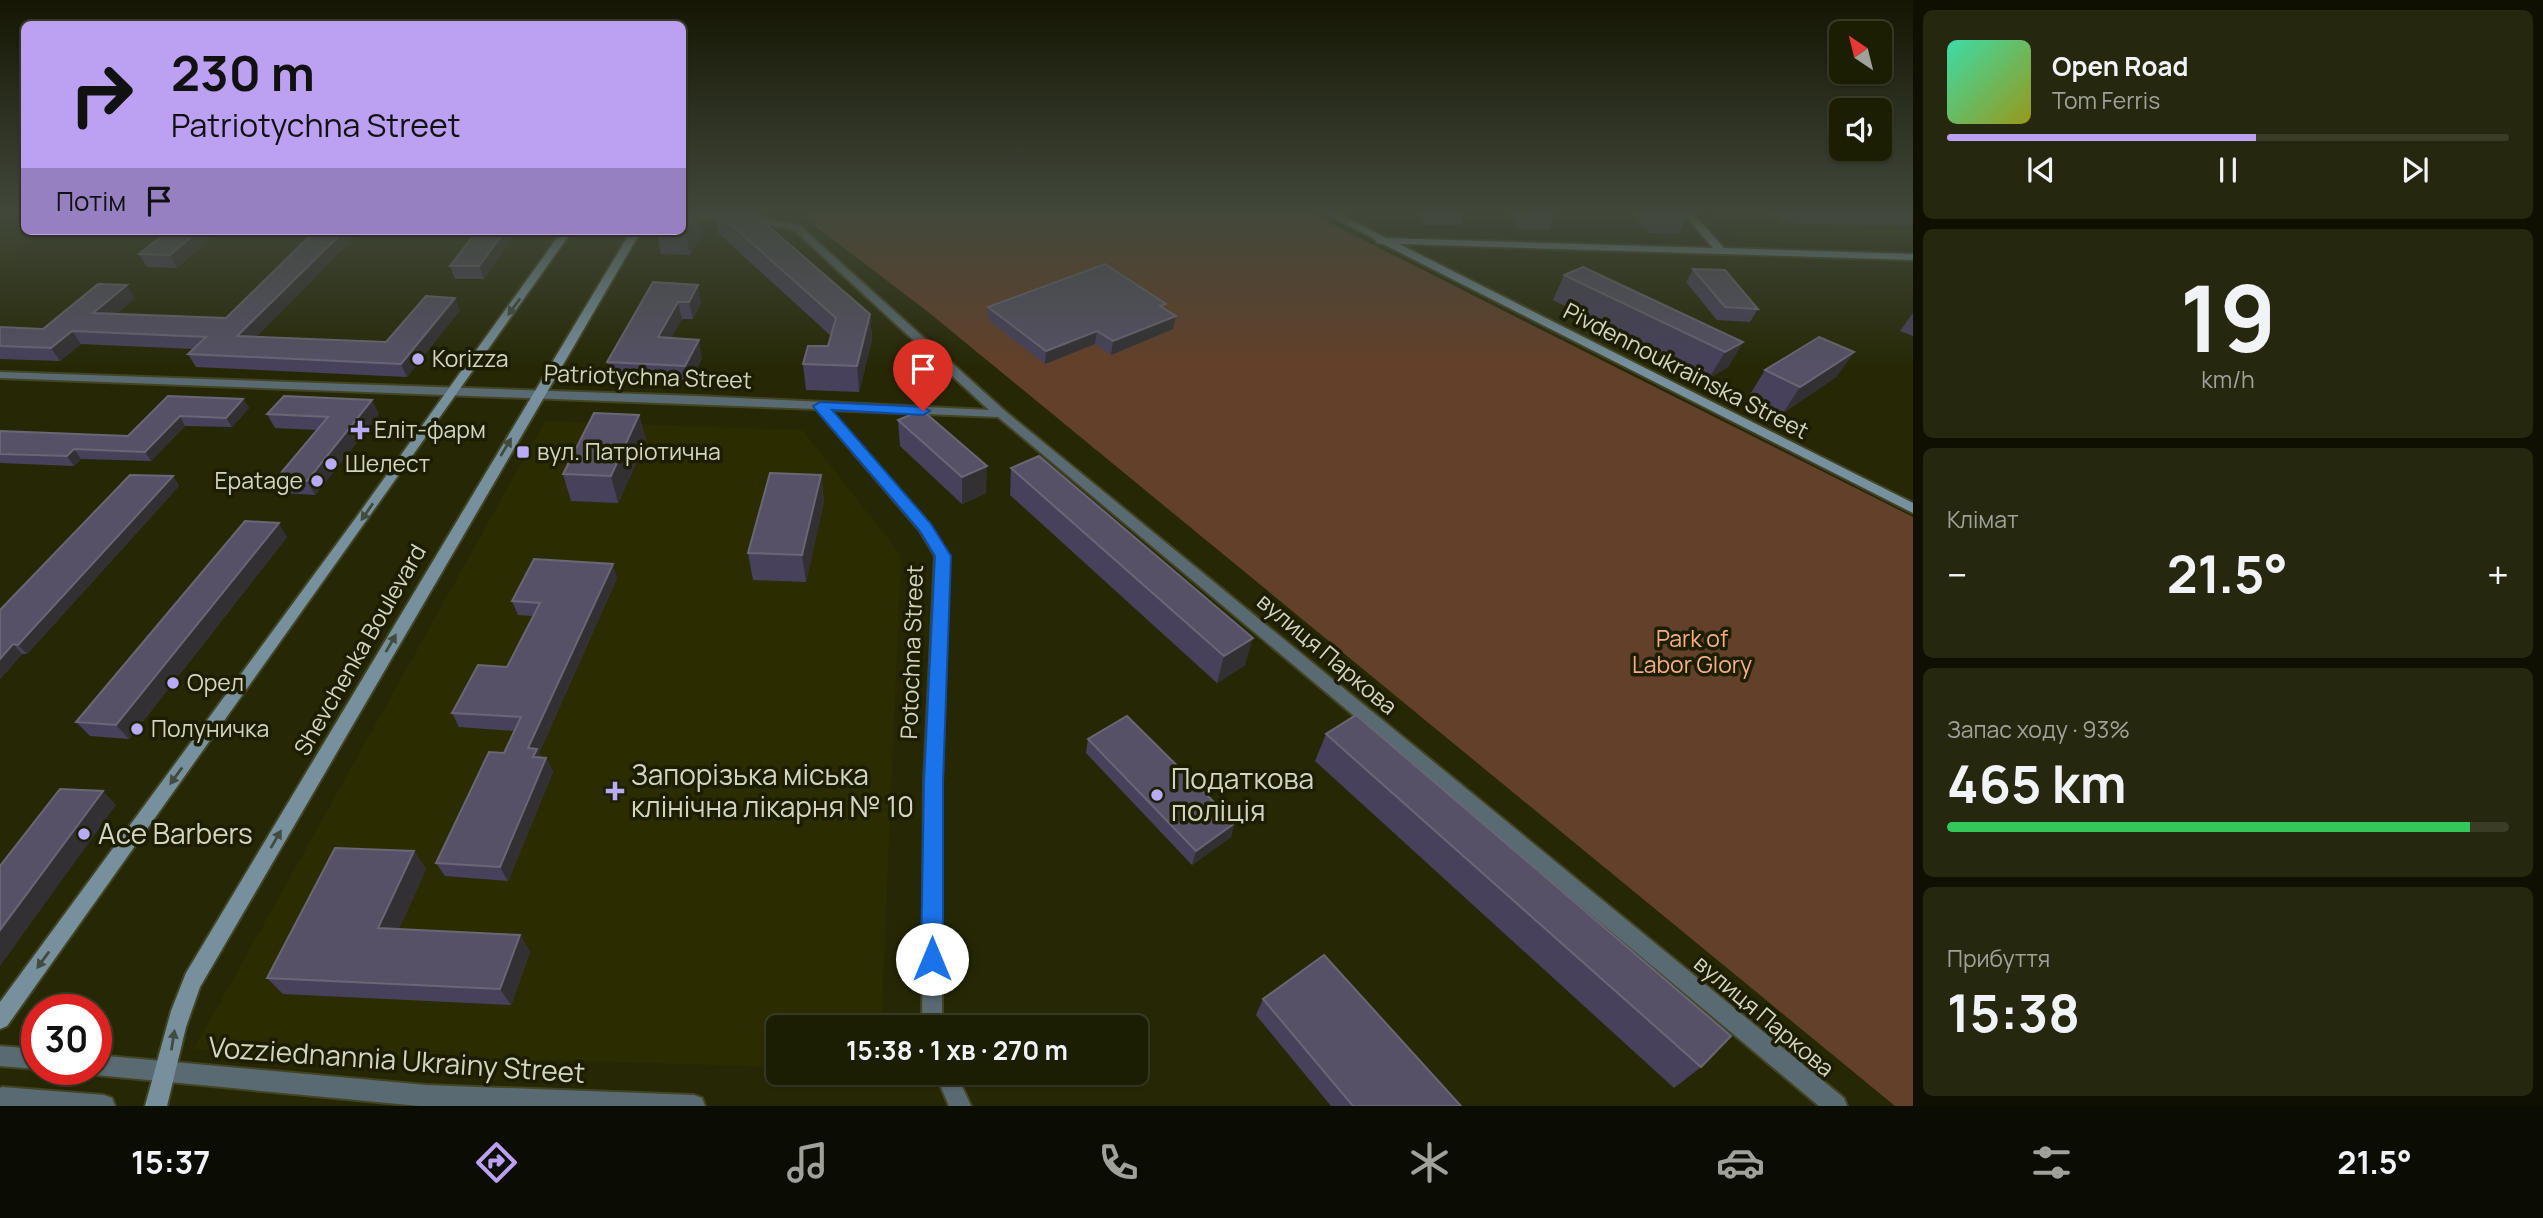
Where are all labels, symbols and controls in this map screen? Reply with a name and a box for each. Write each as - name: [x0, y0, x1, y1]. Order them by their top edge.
- north arrow: [1829, 21, 1892, 84]
- map controls: [1829, 21, 1892, 161]
- text: 230 m: [171, 39, 315, 106]
- text: Open Road: [2052, 48, 2188, 84]
- icon: right: [56, 49, 147, 140]
- text: Tom Ferris: [2052, 84, 2160, 116]
- button: sound: [1829, 98, 1892, 161]
- text: Patriotychna Street: [171, 103, 461, 147]
- icon: previous: [2022, 151, 2060, 189]
- icon: pause: [2209, 151, 2247, 189]
- icon: next: [2396, 151, 2434, 189]
- icon: arrive: [140, 182, 178, 220]
- text: Потім: [56, 183, 126, 219]
- text: 19: [2180, 255, 2276, 379]
- street label: Pivdennoukrainska Street: [1558, 294, 1815, 446]
- one-way arrow: [507, 298, 521, 316]
- pin: [893, 339, 953, 411]
- place label: Korizza: [432, 342, 508, 374]
- icon: arrive: [904, 350, 942, 388]
- marker: Korizza: [410, 351, 426, 367]
- street label: Patriotychna Street: [543, 356, 753, 396]
- text: km/h: [2201, 363, 2255, 395]
- place label: Еліт-фарм: [374, 413, 486, 445]
- marker: Еліт-фарм: [352, 422, 368, 438]
- place label: вул. Патріотична: [537, 435, 721, 467]
- one-way arrow: [500, 437, 512, 456]
- marker: вул. Патріотична: [515, 444, 531, 460]
- place label: Шелест: [345, 447, 430, 479]
- marker: Шелест: [323, 456, 339, 472]
- place label: Epatage: [214, 464, 303, 496]
- marker: Epatage: [309, 473, 325, 489]
- one-way arrow: [360, 503, 374, 521]
- text: Клімат: [1947, 503, 2019, 535]
- street label: Shevchenka Boulevard: [285, 538, 433, 761]
- text: 21.5°: [2167, 538, 2288, 609]
- text: −: [1947, 548, 1968, 600]
- text: +: [2487, 548, 2509, 600]
- street label: Potochna Street: [892, 564, 930, 740]
- street label: вулиця Паркова: [1251, 585, 1405, 721]
- park label: Park of Labor Glory: [1632, 622, 1752, 680]
- one-way arrow: [384, 633, 397, 652]
- place label: Орел: [187, 666, 244, 698]
- marker: Орел: [165, 675, 181, 691]
- place label: Полуничка: [151, 712, 269, 744]
- text: Запас ходу · 93%: [1947, 713, 2130, 745]
- marker: Полуничка: [129, 721, 145, 737]
- text: 465 km: [1947, 748, 2127, 819]
- place label: Запорізька міська клінічна лікарня № 10: [631, 755, 914, 825]
- place label: Податкова поліція: [1171, 759, 1314, 829]
- one-way arrow: [170, 767, 184, 785]
- marker: Запорізька міська клінічна лікарня № 10: [605, 781, 625, 801]
- marker: Податкова поліція: [1149, 787, 1165, 803]
- place label: Ace Barbers: [98, 814, 253, 852]
- marker: Ace Barbers: [76, 826, 92, 842]
- one-way arrow: [269, 829, 282, 848]
- position arrow: [895, 922, 969, 996]
- text: Прибуття: [1947, 942, 2050, 974]
- street label: вулиця Паркова: [1688, 947, 1842, 1083]
- one-way arrow: [36, 951, 50, 969]
- text: 15:38: [1947, 977, 2080, 1048]
- speed limit sign: 30: [21, 994, 112, 1085]
- street label: Vozziednannia Ukrainy Street: [208, 1027, 587, 1091]
- one-way arrow: [167, 1029, 178, 1051]
- text: 15:38 · 1 хв · 270 m: [846, 1032, 1068, 1068]
- icon: directions: [472, 1138, 521, 1187]
- icon: music: [783, 1138, 832, 1187]
- icon: phone: [1094, 1138, 1143, 1187]
- icon: climate: [1405, 1138, 1454, 1187]
- icon: car: [1716, 1138, 1765, 1187]
- icon: filters: [2027, 1138, 2076, 1187]
- text: 15:37: [131, 1140, 210, 1184]
- text: 21.5°: [2337, 1140, 2412, 1184]

